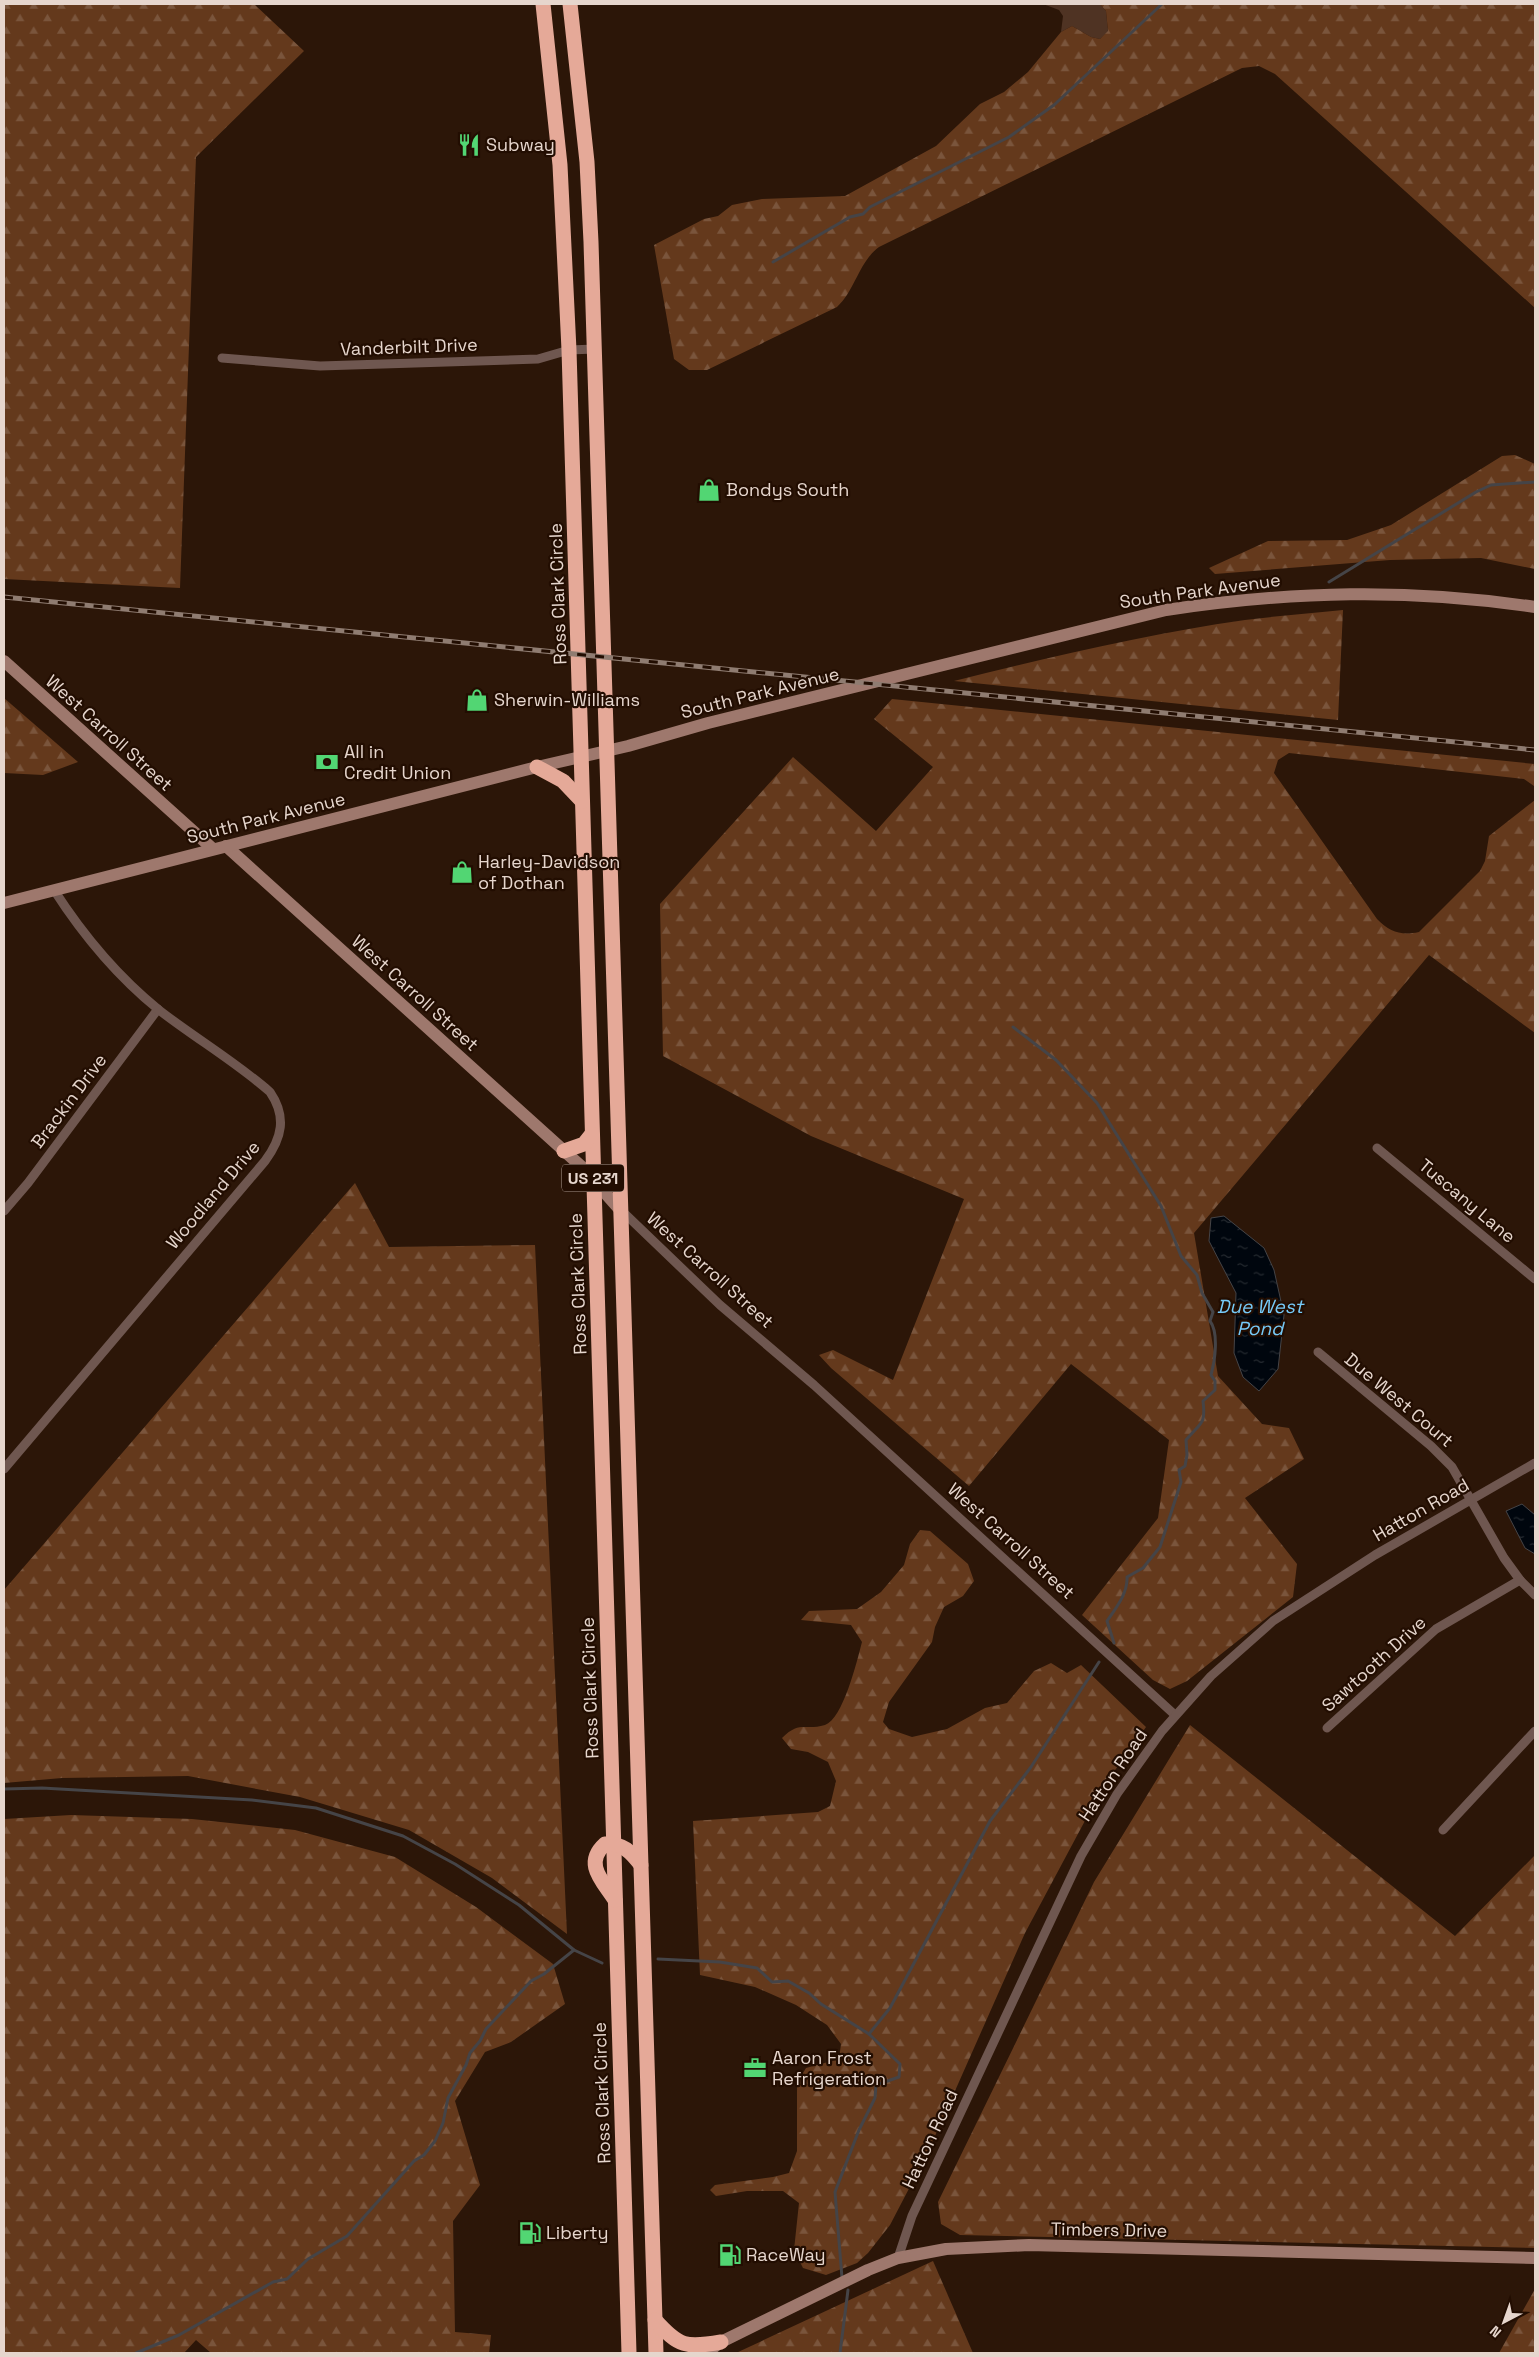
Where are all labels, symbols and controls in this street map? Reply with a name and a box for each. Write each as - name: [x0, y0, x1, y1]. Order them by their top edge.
- restaurant icon: Subway: [456, 132, 482, 158]
- place label: Subway: [486, 133, 555, 156]
- street label: Vanderbilt Drive: [340, 333, 478, 360]
- shop icon: Bondys South: [696, 477, 722, 503]
- place label: Bondys South: [726, 478, 849, 501]
- street label: Ross Clark Circle: [544, 523, 571, 665]
- street label: South Park Avenue: [1118, 568, 1282, 613]
- street label: South Park Avenue: [678, 662, 842, 723]
- street label: West Carroll Street: [41, 670, 178, 796]
- shop icon: Sherwin-Williams: [464, 687, 490, 713]
- place label: Sherwin-Williams: [494, 688, 640, 711]
- place label: All in Credit Union: [344, 740, 451, 784]
- bank icon: All in Credit Union: [314, 749, 340, 775]
- street label: South Park Avenue: [184, 787, 348, 848]
- place label: Harley-Davidson of Dothan: [478, 850, 620, 894]
- shop icon: Harley-Davidson of Dothan: [449, 859, 475, 885]
- street label: West Carroll Street: [347, 930, 484, 1056]
- street label: Brackin Drive: [26, 1049, 112, 1152]
- street label: Woodland Drive: [161, 1136, 265, 1254]
- street label: Tuscany Lane: [1414, 1153, 1520, 1248]
- road number: US 231: [562, 1164, 624, 1192]
- street label: West Carroll Street: [642, 1207, 779, 1333]
- street label: Ross Clark Circle: [564, 1213, 591, 1355]
- water label: Due West Pond: [1217, 1294, 1305, 1341]
- street label: Due West Court: [1340, 1347, 1459, 1452]
- street label: Hatton Road: [1369, 1473, 1473, 1546]
- street label: West Carroll Street: [943, 1478, 1080, 1604]
- street label: Sawtooth Drive: [1317, 1611, 1431, 1717]
- street label: Ross Clark Circle: [576, 1617, 603, 1759]
- street label: Hatton Road: [1073, 1724, 1152, 1826]
- street label: Ross Clark Circle: [588, 2022, 615, 2164]
- place label: Aaron Frost Refrigeration: [772, 2046, 886, 2090]
- office icon: Aaron Frost Refrigeration: [742, 2055, 768, 2081]
- street label: Hatton Road: [896, 2085, 963, 2192]
- street label: Timbers Drive: [1051, 2217, 1167, 2242]
- fuel station icon: Liberty: [517, 2220, 543, 2246]
- place label: Liberty: [546, 2221, 609, 2244]
- fuel station icon: RaceWay: [717, 2242, 743, 2268]
- place label: RaceWay: [746, 2243, 826, 2266]
- north arrow: [1479, 2297, 1529, 2347]
- text: N: [1486, 2322, 1505, 2342]

